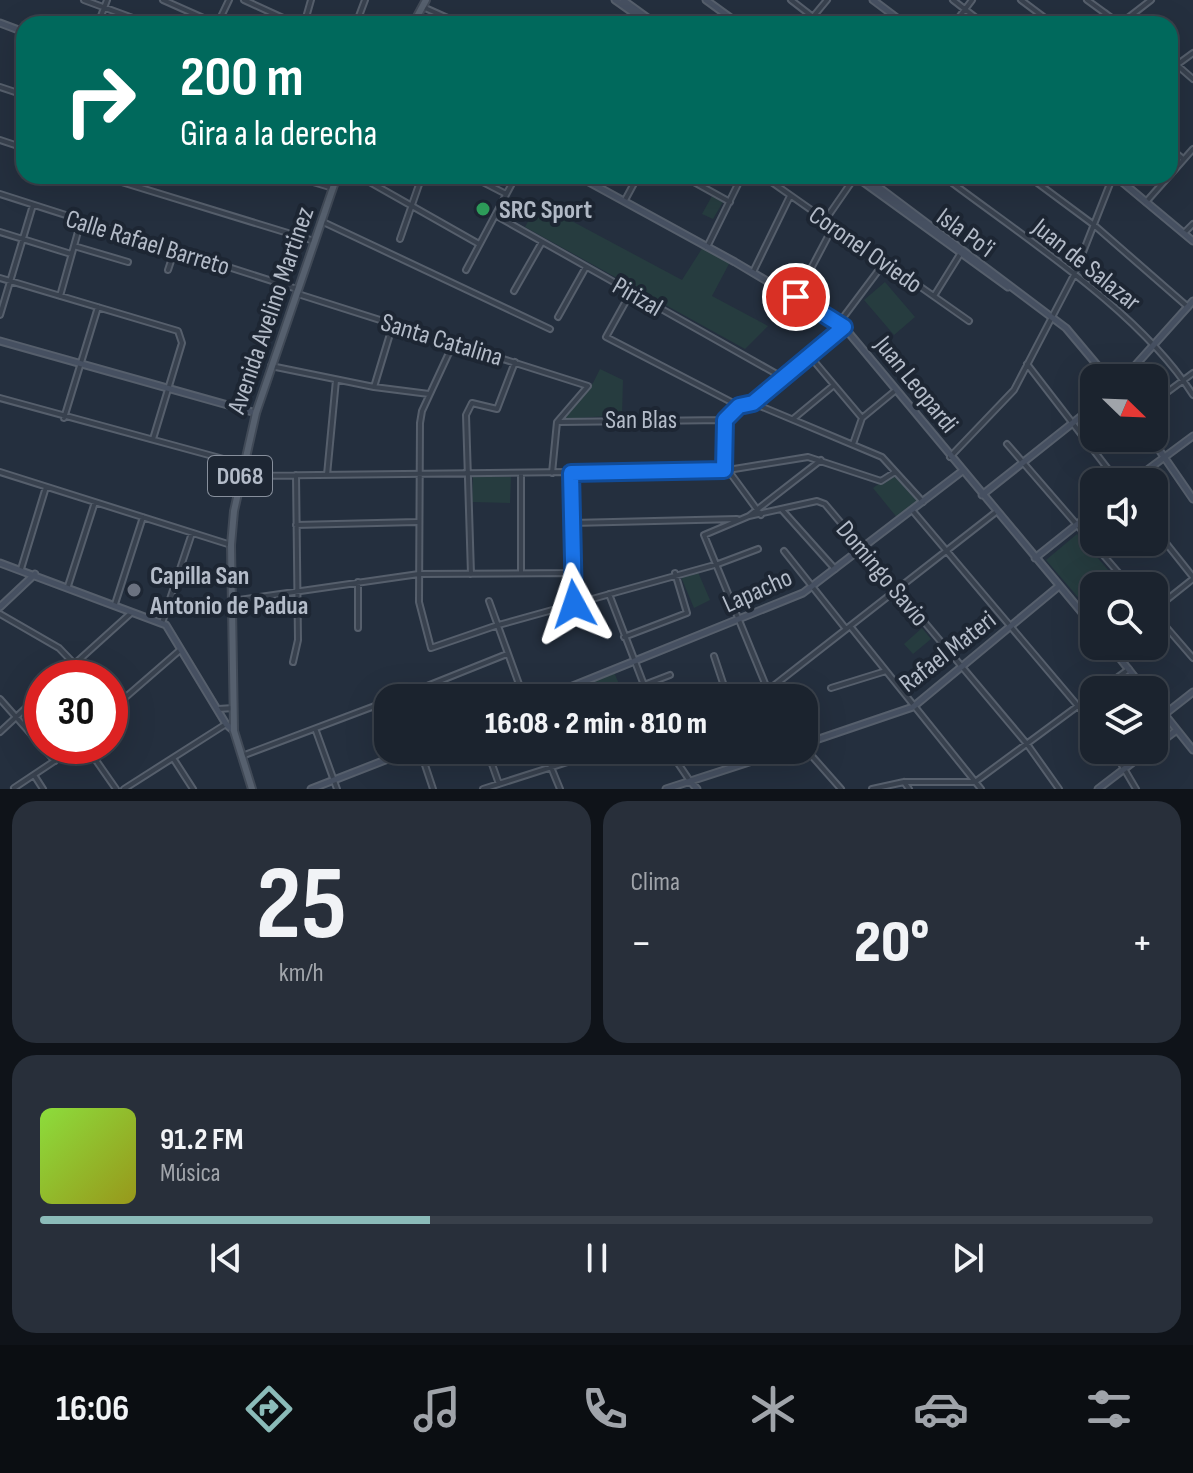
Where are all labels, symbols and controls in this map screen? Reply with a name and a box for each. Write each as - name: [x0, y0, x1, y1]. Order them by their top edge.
- text: 200 m: [180, 45, 304, 112]
- icon: right: [48, 48, 152, 152]
- text: Gira a la derecha: [180, 113, 377, 156]
- place label: SRC Sport: [499, 195, 592, 226]
- marker: SRC Sport: [474, 200, 492, 218]
- street label: Coronel Oviedo: [802, 200, 928, 301]
- street label: Isla Po'i: [930, 202, 1000, 265]
- street label: Avenida Avelino Martinez: [221, 203, 321, 419]
- street label: Calle Rafael Barreto: [62, 204, 233, 283]
- street label: Juan de Salazar: [1025, 212, 1147, 318]
- pin: [762, 263, 830, 331]
- street label: Pirizal: [607, 271, 668, 324]
- icon: arrive: [774, 275, 818, 319]
- street label: Santa Catalina: [377, 307, 506, 374]
- street label: Juan Leopardi: [867, 330, 964, 440]
- north arrow: [1080, 364, 1168, 452]
- map controls: [1080, 364, 1168, 764]
- street label: San Blas: [605, 405, 677, 436]
- road number: D068: [208, 456, 272, 496]
- button: sound: [1080, 468, 1168, 556]
- street label: Domingo Savio: [829, 515, 935, 633]
- place label: Capilla San Antonio de Padua: [149, 561, 308, 622]
- position arrow: [532, 562, 616, 646]
- street label: Lapacho: [718, 562, 797, 620]
- button: search: [1080, 572, 1168, 660]
- marker: Capilla San Antonio de Padua: [125, 581, 143, 599]
- street label: Rafael Materi: [893, 605, 1002, 700]
- speed limit sign: 30: [24, 660, 128, 764]
- button: layers: [1080, 676, 1168, 764]
- text: 16:08 · 2 min · 810 m: [485, 706, 707, 742]
- text: 25: [256, 843, 347, 968]
- text: Clima: [631, 867, 680, 898]
- text: 20°: [854, 907, 930, 979]
- text: −: [631, 917, 652, 970]
- text: +: [1131, 917, 1153, 970]
- text: km/h: [279, 958, 324, 989]
- text: 91.2 FM: [160, 1122, 244, 1158]
- text: Música: [160, 1158, 221, 1189]
- icon: previous: [204, 1236, 248, 1280]
- icon: pause: [575, 1236, 619, 1280]
- icon: next: [946, 1236, 990, 1280]
- icon: directions: [241, 1381, 297, 1437]
- icon: music: [409, 1381, 465, 1437]
- icon: phone: [577, 1381, 633, 1437]
- icon: climate: [745, 1381, 801, 1437]
- icon: car: [913, 1381, 969, 1437]
- icon: filters: [1081, 1381, 1137, 1437]
- text: 16:06: [56, 1388, 129, 1431]

